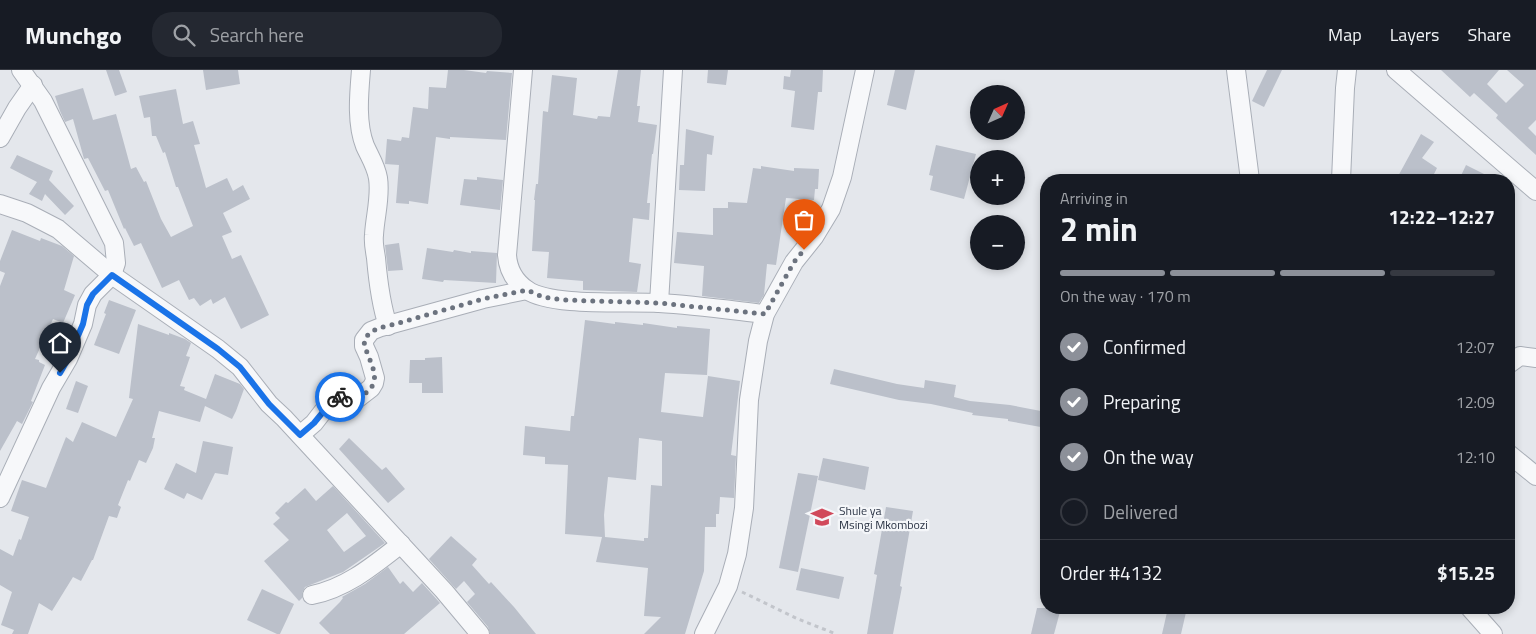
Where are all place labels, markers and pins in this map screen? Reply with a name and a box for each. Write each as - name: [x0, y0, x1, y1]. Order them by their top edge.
- pin: [783, 199, 825, 250]
- pin: [39, 322, 81, 373]
- place label: Shule ya Msingi Mkombozi: [839, 501, 928, 534]
- school or university icon: Shule ya Msingi Mkombozi: [809, 504, 835, 530]

